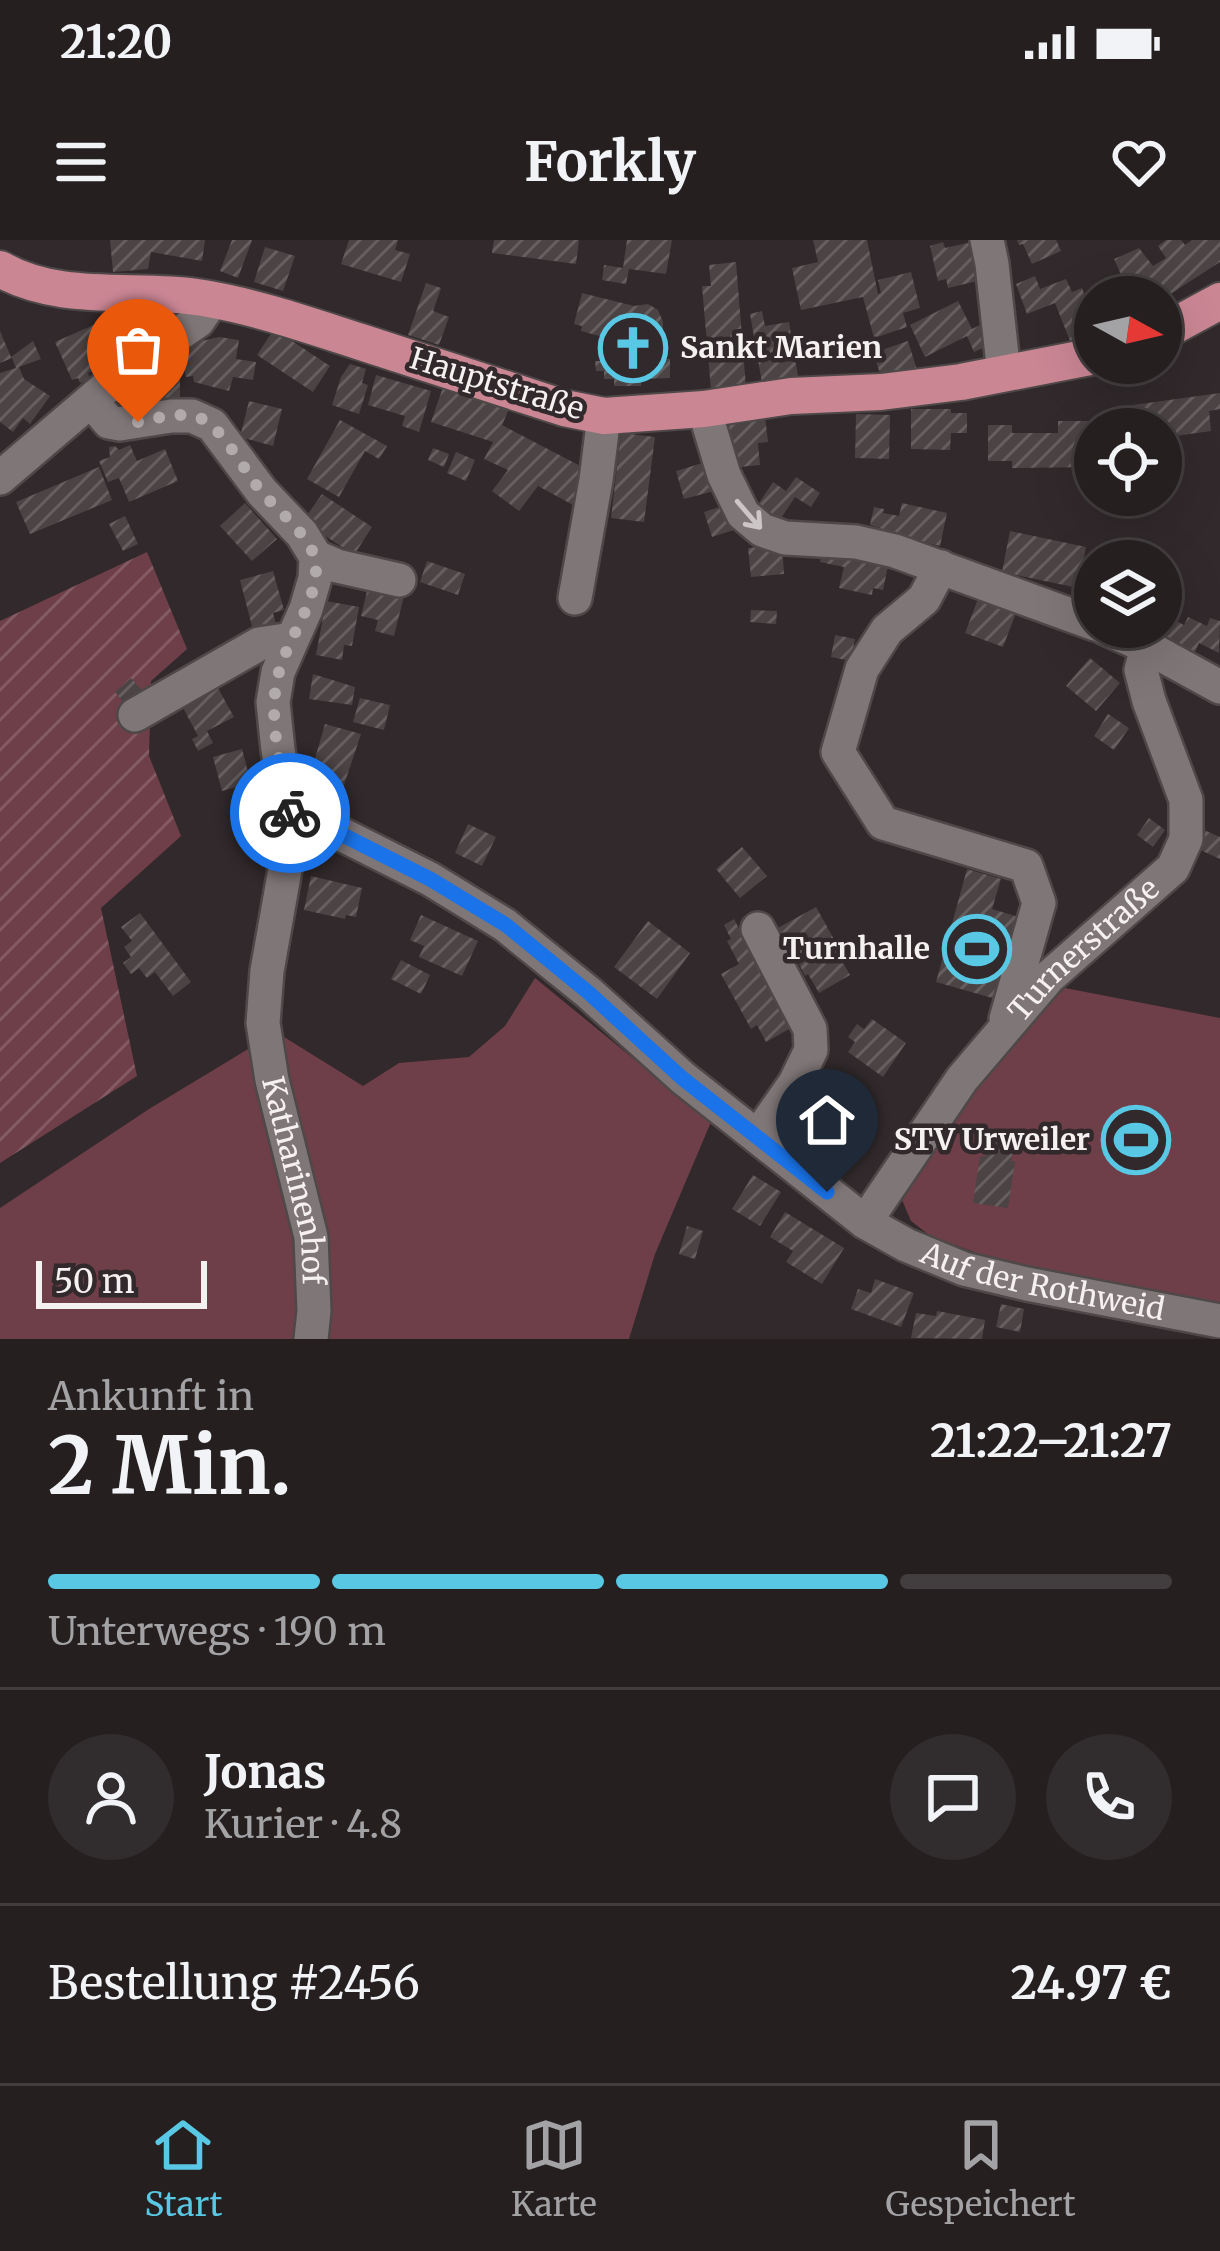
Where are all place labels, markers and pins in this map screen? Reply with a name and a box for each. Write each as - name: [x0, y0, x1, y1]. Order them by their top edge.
- pin: [87, 299, 189, 422]
- church icon: Sankt Marien: [598, 313, 668, 383]
- place label: Sankt Marien: [680, 328, 882, 366]
- sports icon: Turnhalle: [942, 914, 1012, 984]
- place label: Turnhalle: [783, 929, 930, 967]
- pin: [776, 1069, 878, 1192]
- sports icon: STV Urweiler: [1101, 1105, 1171, 1175]
- place label: STV Urweiler: [894, 1120, 1090, 1158]

